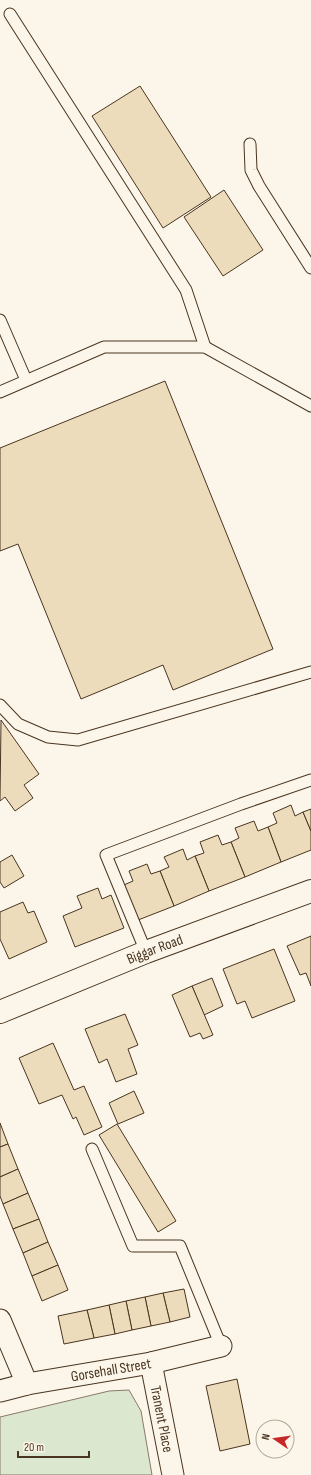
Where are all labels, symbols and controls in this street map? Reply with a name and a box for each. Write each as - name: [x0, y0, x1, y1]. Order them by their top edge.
- street label: Biggar Road: [124, 930, 186, 969]
- street label: Gorsehall Street: [69, 1354, 153, 1386]
- street label: Tranent Place: [146, 1384, 177, 1454]
- north arrow: [255, 1419, 295, 1459]
- text: N: [259, 1432, 273, 1441]
- scale bar: [18, 1433, 89, 1459]
- text: 20 m: [24, 1440, 44, 1455]

